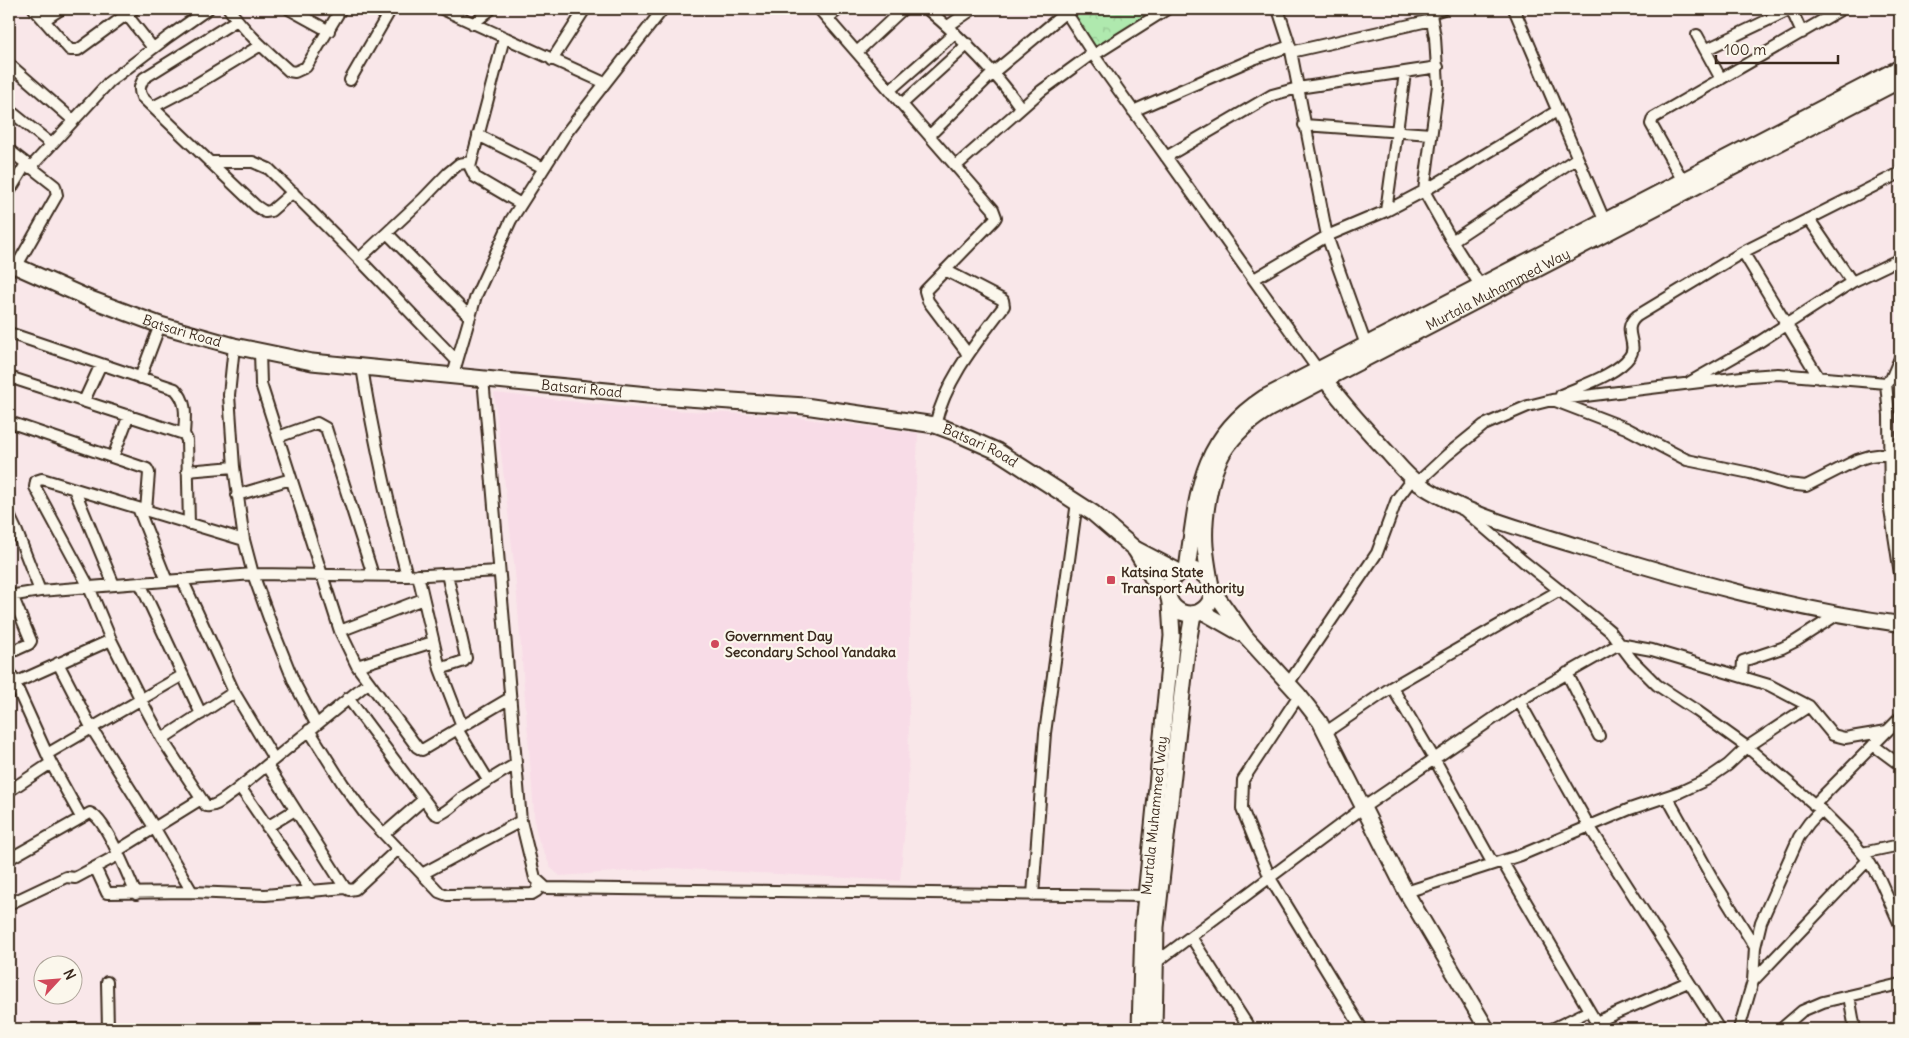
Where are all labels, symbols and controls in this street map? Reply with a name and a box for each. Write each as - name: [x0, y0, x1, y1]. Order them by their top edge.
- scale bar: [1716, 32, 1839, 64]
- text: 100 m: [1724, 40, 1766, 59]
- street label: Murtala Muhammed Way: [1423, 245, 1573, 334]
- street label: Batsari Road: [140, 310, 223, 351]
- street label: Batsari Road: [540, 376, 623, 401]
- street label: Batsari Road: [940, 420, 1021, 471]
- place label: Katsina State Transport Authority: [1121, 563, 1244, 597]
- marker: Katsina State Transport Authority: [1105, 574, 1117, 586]
- place label: Government Day Secondary School Yandaka: [725, 627, 896, 661]
- marker: Government Day Secondary School Yandaka: [709, 638, 721, 650]
- street label: Murtala Muhammed Way: [1137, 735, 1171, 896]
- north arrow: [32, 956, 82, 1006]
- text: N: [59, 966, 80, 983]

